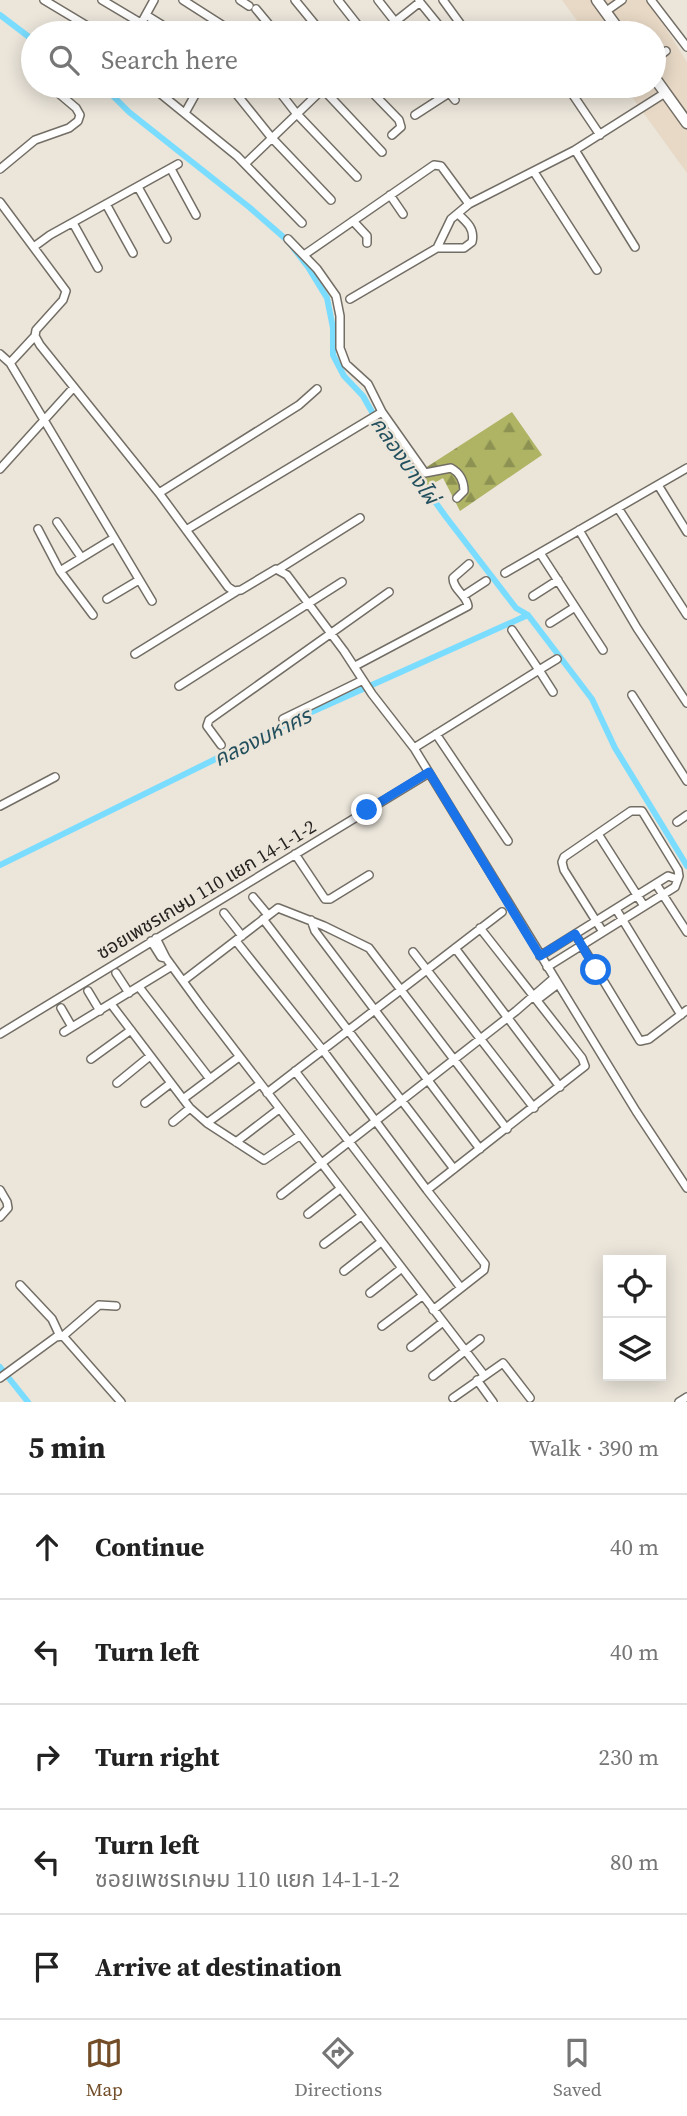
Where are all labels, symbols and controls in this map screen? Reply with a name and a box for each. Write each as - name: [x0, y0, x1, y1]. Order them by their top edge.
- search box: [21, 21, 666, 98]
- icon: search: [45, 41, 83, 79]
- text: Search here: [101, 42, 238, 78]
- water label: คลองบางไผ่: [364, 410, 447, 512]
- water label: คลองมหาศร: [208, 700, 317, 773]
- route end: [351, 794, 382, 825]
- street label: ซอยเพชรเกษม 110 แยก 14-1-1-2: [91, 813, 321, 965]
- route start: [580, 954, 611, 985]
- map controls: [603, 1255, 666, 1381]
- button: locate: [603, 1255, 666, 1318]
- button: layers: [603, 1318, 666, 1381]
- text: 5 min: [28, 1427, 106, 1468]
- text: Walk · 390 m: [529, 1432, 659, 1464]
- icon: ahead: [28, 1528, 66, 1566]
- text: Continue: [95, 1529, 204, 1565]
- text: 40 m: [610, 1531, 659, 1563]
- icon: left: [28, 1633, 66, 1671]
- text: Turn left: [95, 1634, 199, 1670]
- text: 40 m: [610, 1636, 659, 1668]
- icon: right: [28, 1738, 66, 1776]
- text: Turn right: [95, 1739, 219, 1775]
- text: 230 m: [598, 1741, 659, 1773]
- text: Turn left: [95, 1827, 199, 1863]
- icon: left: [28, 1843, 66, 1881]
- text: 80 m: [610, 1846, 659, 1878]
- text: ซอยเพชรเกษม 110 แยก 14-1-1-2: [95, 1863, 400, 1895]
- icon: arrive: [28, 1948, 66, 1986]
- text: Arrive at destination: [95, 1949, 342, 1985]
- tab: Map: [85, 2034, 123, 2102]
- tab: Directions: [294, 2034, 382, 2102]
- tab: Saved: [553, 2034, 602, 2102]

